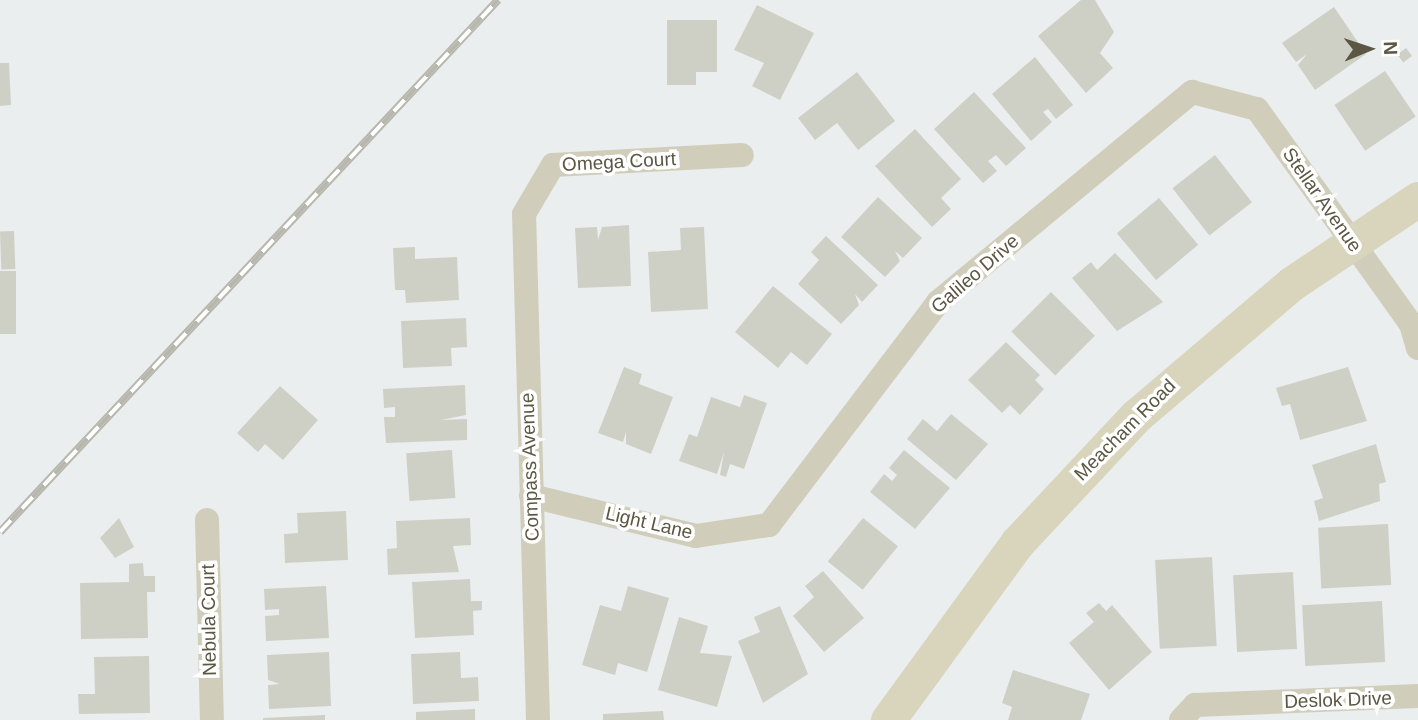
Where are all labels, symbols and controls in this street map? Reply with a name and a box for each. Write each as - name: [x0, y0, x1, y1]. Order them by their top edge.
- north arrow: [1334, 14, 1404, 84]
- text: N: [1380, 41, 1401, 55]
- street label: Stellar Avenue: [1277, 143, 1367, 257]
- street label: Omega Court: [561, 148, 677, 176]
- street label: Galileo Drive: [926, 230, 1024, 318]
- street label: Meacham Road: [1070, 375, 1180, 485]
- street label: Compass Avenue: [516, 392, 544, 542]
- street label: Light Lane: [603, 502, 695, 544]
- street label: Nebula Court: [197, 564, 221, 676]
- street label: Deslok Drive: [1284, 687, 1392, 713]

